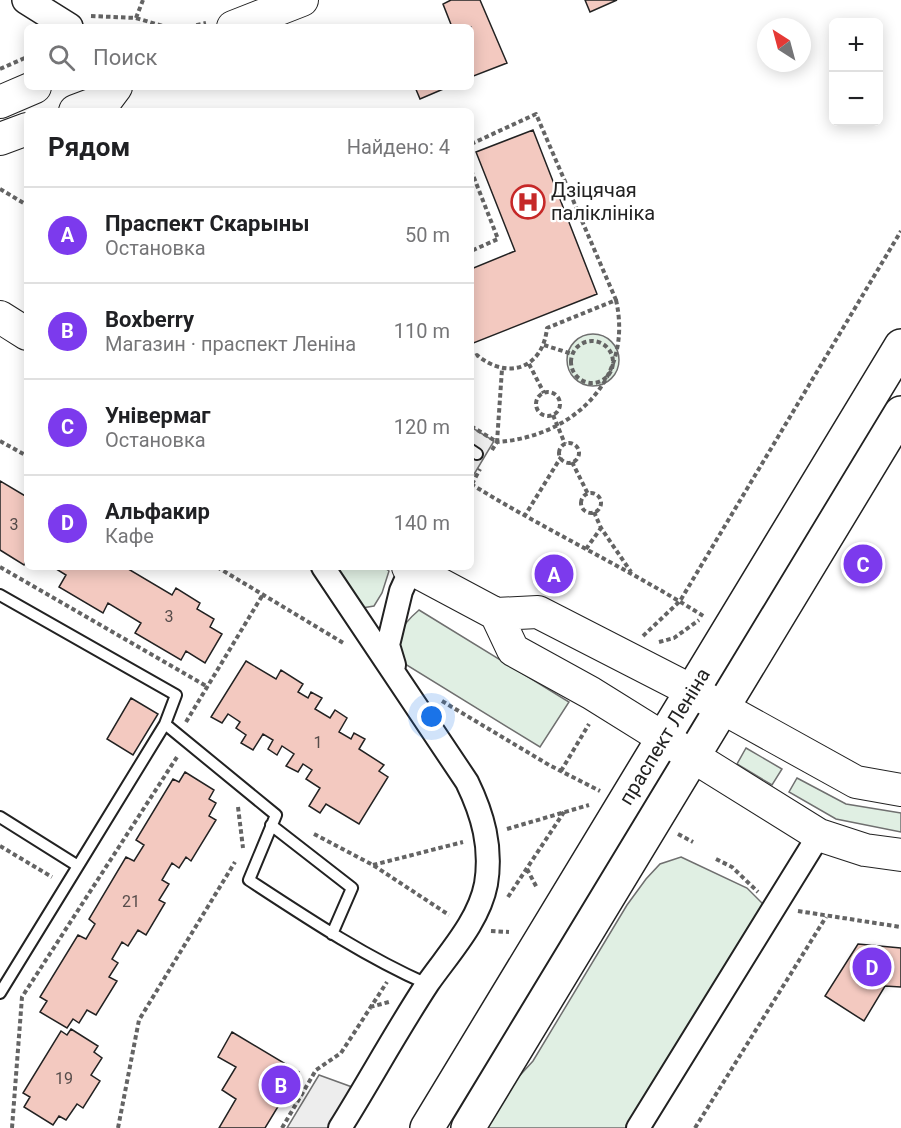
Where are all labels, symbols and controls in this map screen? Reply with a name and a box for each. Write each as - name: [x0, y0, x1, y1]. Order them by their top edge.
- north arrow: [757, 18, 811, 72]
- map controls: [829, 18, 883, 126]
- button: +: [829, 18, 883, 72]
- search box: [24, 24, 474, 90]
- icon: search: [45, 41, 78, 74]
- text: Поиск: [93, 45, 157, 70]
- button: −: [829, 72, 883, 126]
- text: Рядом: [48, 132, 130, 162]
- text: Найдено: 4: [347, 135, 450, 159]
- place label: Дзіцячая паліклініка: [551, 178, 655, 225]
- hospital icon: Дзіцячая паліклініка: [510, 184, 546, 220]
- text: Праспект Скарыны: [105, 211, 309, 236]
- text: A: [61, 223, 74, 247]
- text: 50 m: [405, 223, 450, 247]
- text: Остановка: [105, 236, 206, 260]
- text: Boxberry: [105, 307, 194, 332]
- text: B: [61, 319, 74, 343]
- text: 110 m: [394, 319, 450, 343]
- text: Магазин · праспект Леніна: [105, 332, 356, 356]
- text: Універмаг: [105, 403, 211, 428]
- text: C: [61, 415, 74, 439]
- text: 120 m: [394, 415, 450, 439]
- text: Остановка: [105, 428, 206, 452]
- text: Альфакир: [105, 499, 210, 524]
- text: D: [61, 511, 74, 535]
- text: 140 m: [394, 511, 450, 535]
- house number: 3: [10, 515, 19, 534]
- text: Кафе: [105, 524, 154, 548]
- pin: C: [844, 542, 882, 586]
- pin: A: [534, 552, 574, 596]
- house number: 3: [165, 607, 174, 626]
- street label: праспект Леніна: [614, 664, 715, 809]
- your location: [417, 702, 446, 731]
- house number: 1: [314, 733, 323, 752]
- house number: 21: [122, 892, 140, 911]
- pin: D: [852, 944, 892, 990]
- pin: B: [262, 1062, 300, 1108]
- house number: 19: [55, 1069, 73, 1088]

